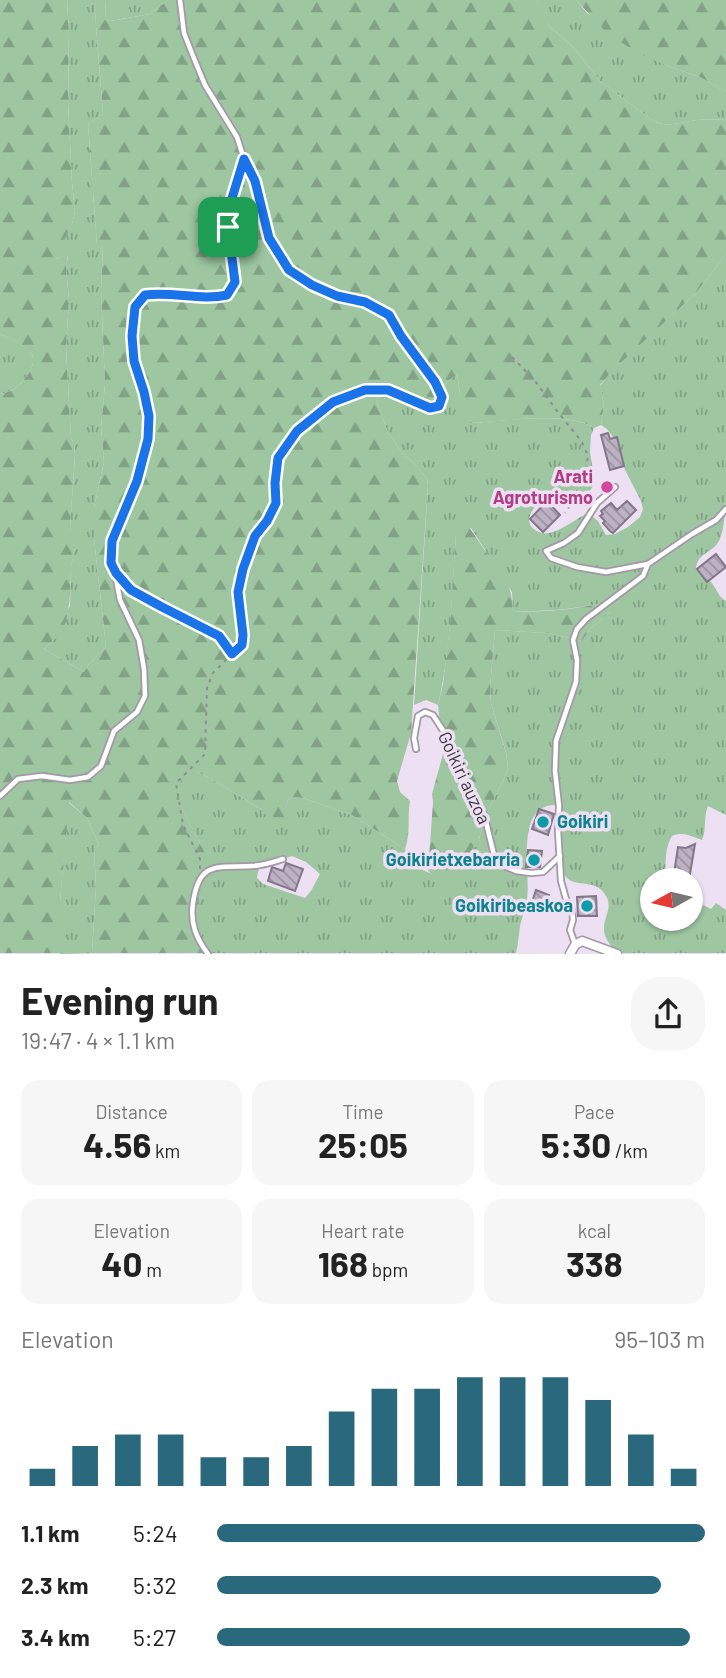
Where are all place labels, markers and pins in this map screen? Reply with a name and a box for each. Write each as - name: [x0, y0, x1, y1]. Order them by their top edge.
- pin: [198, 197, 258, 257]
- place label: Arati Agroturismo: [493, 465, 593, 508]
- marker: Arati Agroturismo: [599, 479, 615, 495]
- place label: Goikiri: [557, 810, 608, 832]
- marker: Goikiri: [535, 814, 551, 830]
- place label: Goikirietxebarria: [386, 848, 520, 870]
- marker: Goikirietxebarria: [526, 852, 542, 868]
- place label: Goikiribeaskoa: [455, 894, 573, 916]
- marker: Goikiribeaskoa: [579, 898, 595, 914]

